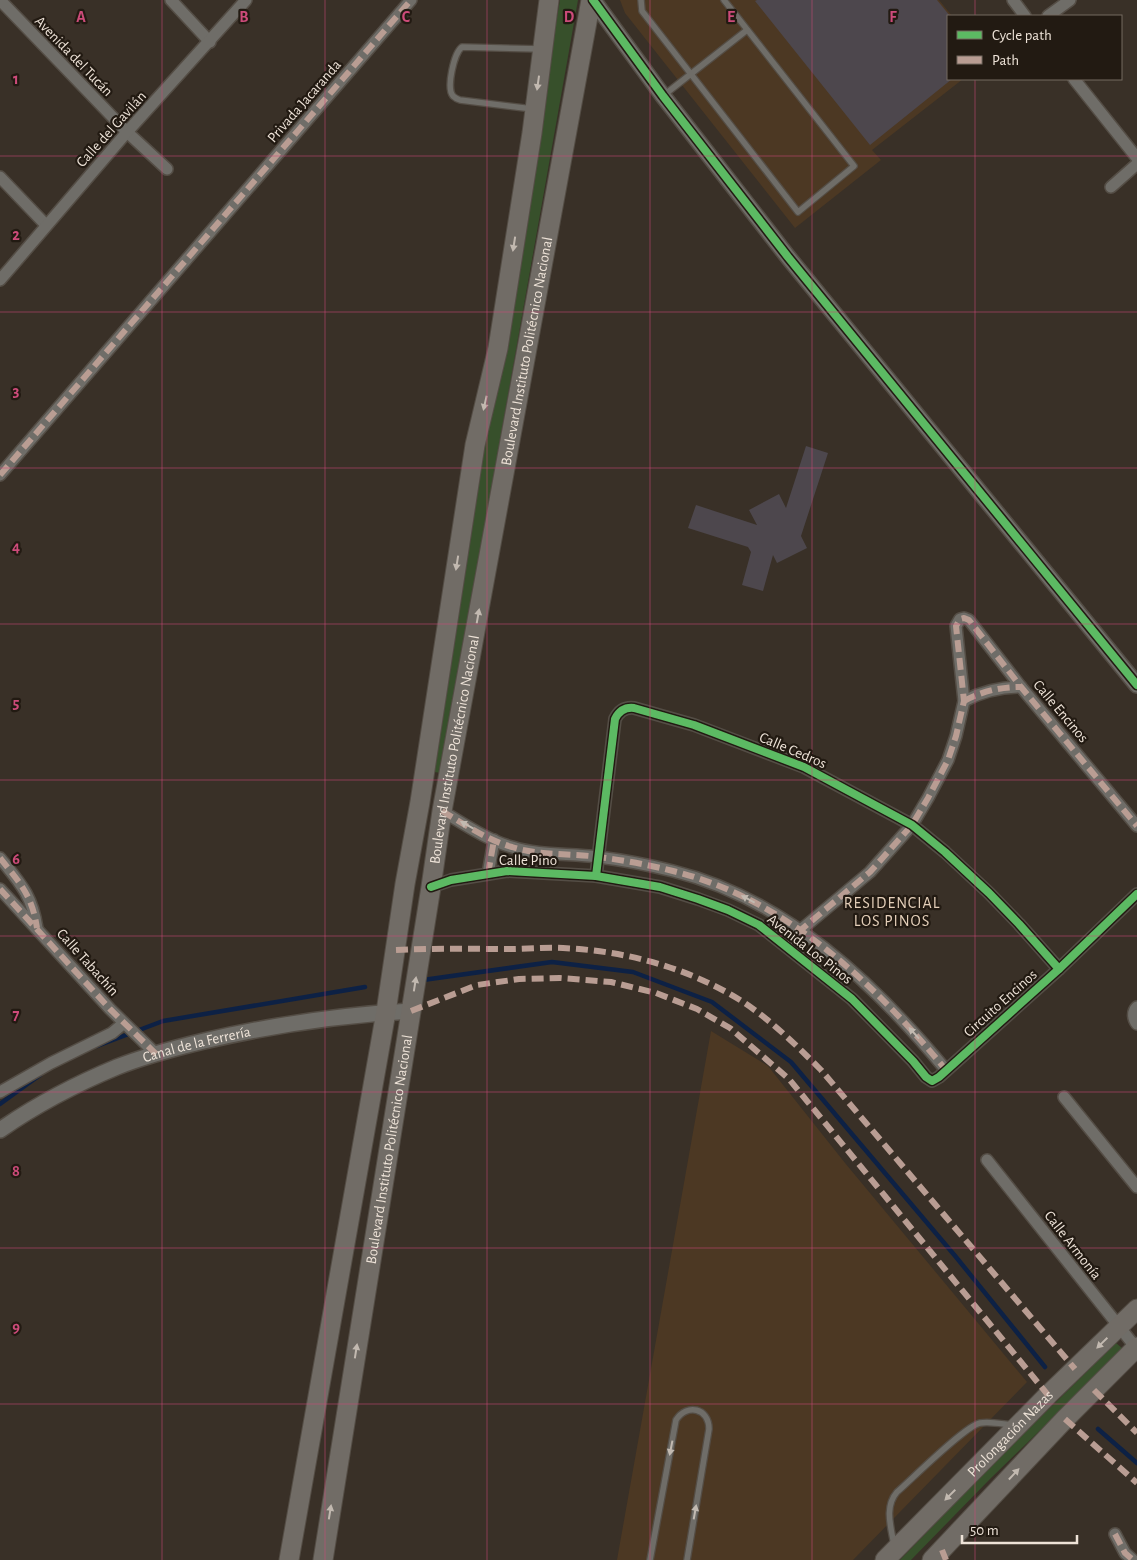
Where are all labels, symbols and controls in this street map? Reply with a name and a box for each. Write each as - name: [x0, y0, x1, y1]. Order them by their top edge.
- text: B: [239, 9, 249, 25]
- text: C: [402, 9, 411, 25]
- text: D: [564, 9, 575, 25]
- text: E: [727, 9, 735, 25]
- text: F: [889, 9, 897, 25]
- street label: Avenida del Tucán: [31, 12, 117, 100]
- legend: [947, 15, 1122, 80]
- text: Cycle path: [992, 28, 1052, 43]
- text: Path: [992, 53, 1019, 68]
- street label: Privada Jacaranda: [265, 57, 344, 145]
- text: 1: [13, 71, 19, 87]
- one-way arrow: [534, 75, 542, 91]
- street label: Calle del Gavilán: [74, 89, 149, 170]
- text: 2: [12, 227, 20, 243]
- street label: Boulevard Instituto Politécnico Nacional: [499, 236, 555, 467]
- one-way arrow: [510, 236, 518, 252]
- text: 3: [13, 383, 20, 399]
- one-way arrow: [481, 396, 489, 411]
- text: 4: [12, 539, 20, 555]
- one-way arrow: [453, 556, 461, 572]
- one-way arrow: [474, 608, 482, 624]
- street label: Boulevard Instituto Politécnico Nacional: [427, 634, 482, 865]
- street label: Calle Encinos: [1030, 677, 1091, 745]
- text: 5: [13, 695, 20, 711]
- street label: Calle Cedros: [757, 730, 829, 771]
- one-way arrow: [461, 821, 474, 830]
- text: 6: [12, 851, 20, 867]
- street label: Calle Pino: [499, 853, 557, 868]
- one-way arrow: [741, 894, 755, 903]
- district label: RESIDENCIAL LOS PINOS: [844, 895, 940, 929]
- street label: Avenida Los Pinos: [764, 912, 855, 987]
- street label: Calle Tabachín: [54, 926, 121, 999]
- street label: Circuito Encinos: [961, 967, 1040, 1040]
- one-way arrow: [412, 975, 420, 991]
- text: 7: [13, 1007, 20, 1023]
- street label: Canal de la Ferrería: [141, 1024, 252, 1065]
- one-way arrow: [908, 1028, 920, 1040]
- street label: Boulevard Instituto Politécnico Nacional: [364, 1034, 415, 1265]
- text: 8: [12, 1163, 20, 1179]
- street label: Calle Armonía: [1041, 1208, 1104, 1282]
- text: 9: [12, 1319, 20, 1335]
- one-way arrow: [1097, 1337, 1109, 1349]
- one-way arrow: [353, 1343, 361, 1359]
- street label: Prolongación Nazas: [965, 1387, 1056, 1480]
- one-way arrow: [667, 1440, 675, 1456]
- one-way arrow: [1007, 1468, 1019, 1480]
- one-way arrow: [944, 1488, 956, 1500]
- one-way arrow: [327, 1504, 335, 1520]
- one-way arrow: [692, 1504, 700, 1520]
- scale bar: [962, 1512, 1077, 1544]
- text: 50 m: [970, 1523, 999, 1538]

